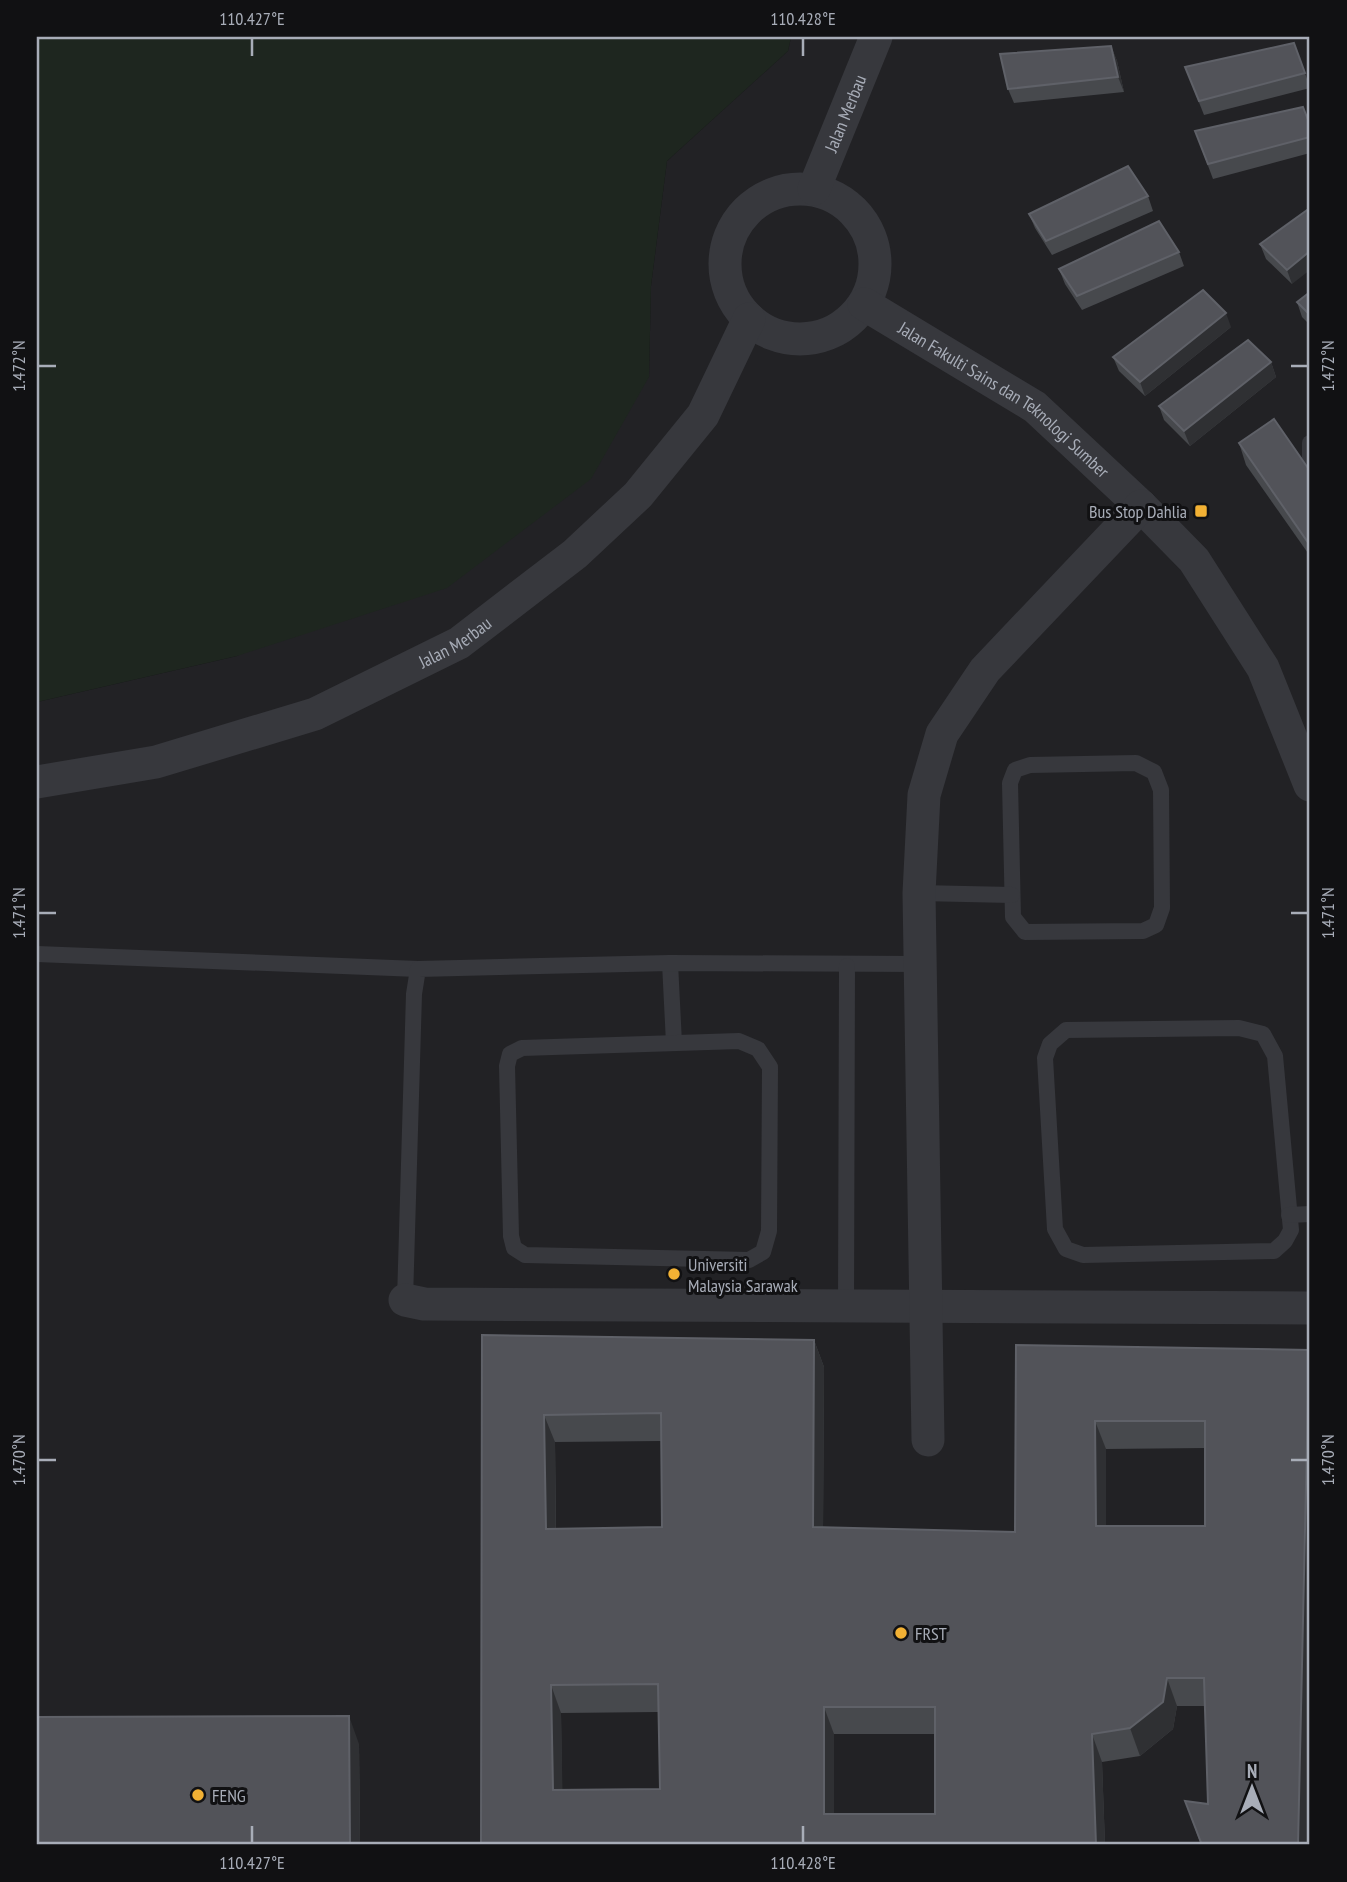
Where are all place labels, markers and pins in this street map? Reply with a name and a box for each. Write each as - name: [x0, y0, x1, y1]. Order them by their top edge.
- place label: Bus Stop Dahlia: [1089, 500, 1187, 523]
- marker: Bus Stop Dahlia: [1193, 503, 1209, 519]
- place label: Universiti Malaysia Sarawak: [688, 1253, 798, 1297]
- marker: Universiti Malaysia Sarawak: [666, 1266, 682, 1282]
- place label: FRST: [915, 1622, 947, 1645]
- marker: FRST: [893, 1625, 909, 1641]
- place label: FENG: [212, 1784, 246, 1807]
- marker: FENG: [190, 1787, 206, 1803]

